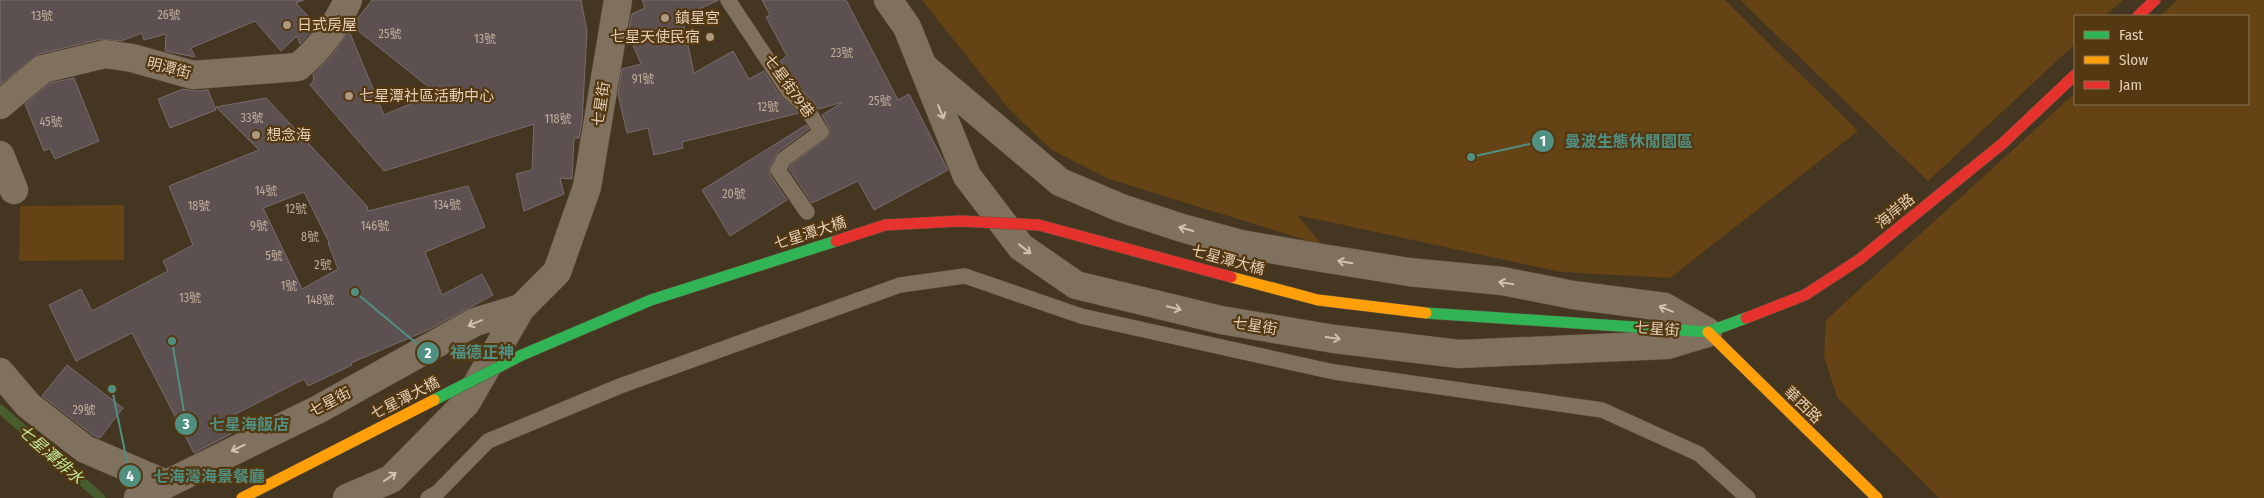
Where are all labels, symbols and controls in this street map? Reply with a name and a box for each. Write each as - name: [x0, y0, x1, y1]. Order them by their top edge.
- house number: 26號: [157, 8, 181, 22]
- house number: 13號: [31, 9, 53, 23]
- place label: 鎮星宮: [675, 9, 720, 27]
- marker: 鎮星宮: [659, 12, 671, 24]
- legend: [2074, 15, 2249, 105]
- place label: 日式房屋: [297, 16, 357, 34]
- marker: 日式房屋: [281, 19, 293, 31]
- text: Fast: [2119, 26, 2143, 44]
- house number: 25號: [379, 27, 401, 41]
- place label: 七星天使民宿: [610, 28, 700, 46]
- marker: 七星天使民宿: [704, 31, 716, 43]
- house number: 13號: [474, 32, 496, 46]
- house number: 23號: [831, 46, 853, 60]
- street label: 七星街79巷: [760, 51, 818, 121]
- text: Slow: [2119, 51, 2148, 69]
- street label: 明潭街: [145, 54, 193, 82]
- house number: 91號: [632, 72, 654, 86]
- text: Jam: [2119, 76, 2142, 94]
- street label: 七星街: [589, 80, 613, 128]
- place label: 七星潭社區活動中心: [359, 87, 494, 105]
- marker: 七星潭社區活動中心: [343, 90, 355, 102]
- house number: 25號: [869, 94, 891, 108]
- house number: 12號: [757, 100, 779, 114]
- one-way arrow: [937, 104, 947, 119]
- house number: 33號: [241, 111, 263, 125]
- house number: 118號: [544, 112, 572, 126]
- house number: 45號: [39, 115, 63, 129]
- place label: 想念海: [266, 126, 311, 144]
- callout: 曼波生態休閒園區: [1530, 126, 1703, 157]
- marker: 想念海: [250, 129, 262, 141]
- text: 1: [1540, 132, 1546, 150]
- text: 曼波生態休閒園區: [1565, 132, 1693, 151]
- house number: 14號: [255, 184, 277, 198]
- house number: 20號: [722, 187, 746, 201]
- street label: 海岸路: [1872, 190, 1918, 232]
- house number: 134號: [433, 198, 461, 212]
- house number: 18號: [188, 199, 210, 213]
- house number: 12號: [285, 202, 307, 216]
- street label: 七星潭大橋: [772, 213, 848, 253]
- house number: 9號: [250, 219, 268, 233]
- house number: 146號: [361, 219, 389, 233]
- one-way arrow: [1178, 223, 1194, 233]
- house number: 8號: [301, 230, 319, 244]
- street label: 七星潭大橋: [1189, 242, 1267, 278]
- one-way arrow: [1019, 243, 1032, 254]
- house number: 5號: [265, 249, 283, 263]
- one-way arrow: [1337, 257, 1353, 267]
- house number: 2號: [314, 258, 332, 272]
- one-way arrow: [1499, 277, 1515, 287]
- house number: 1號: [281, 279, 297, 293]
- house number: 13號: [179, 291, 201, 305]
- house number: 148號: [306, 293, 334, 307]
- one-way arrow: [1165, 304, 1181, 313]
- one-way arrow: [1659, 304, 1674, 313]
- street label: 七星街: [1231, 314, 1279, 338]
- street label: 七星街: [1634, 318, 1680, 340]
- one-way arrow: [468, 319, 483, 329]
- one-way arrow: [1325, 334, 1341, 344]
- callout: 福德正神: [415, 337, 524, 368]
- text: 福德正神: [450, 343, 514, 362]
- text: 2: [424, 344, 432, 362]
- street label: 七星潭大橋: [367, 373, 443, 423]
- street label: 七星街: [306, 383, 354, 421]
- street label: 華西路: [1781, 383, 1825, 427]
- house number: 29號: [72, 403, 96, 417]
- callout: 七星海飯店: [174, 409, 299, 440]
- text: 3: [181, 415, 190, 433]
- text: 七星海飯店: [209, 415, 289, 434]
- water label: 七星潭排水: [14, 421, 88, 488]
- one-way arrow: [231, 443, 246, 453]
- callout: 七海灣海景餐廳: [118, 460, 275, 491]
- text: 4: [126, 467, 134, 485]
- text: 七海灣海景餐廳: [153, 467, 265, 486]
- one-way arrow: [383, 472, 397, 482]

